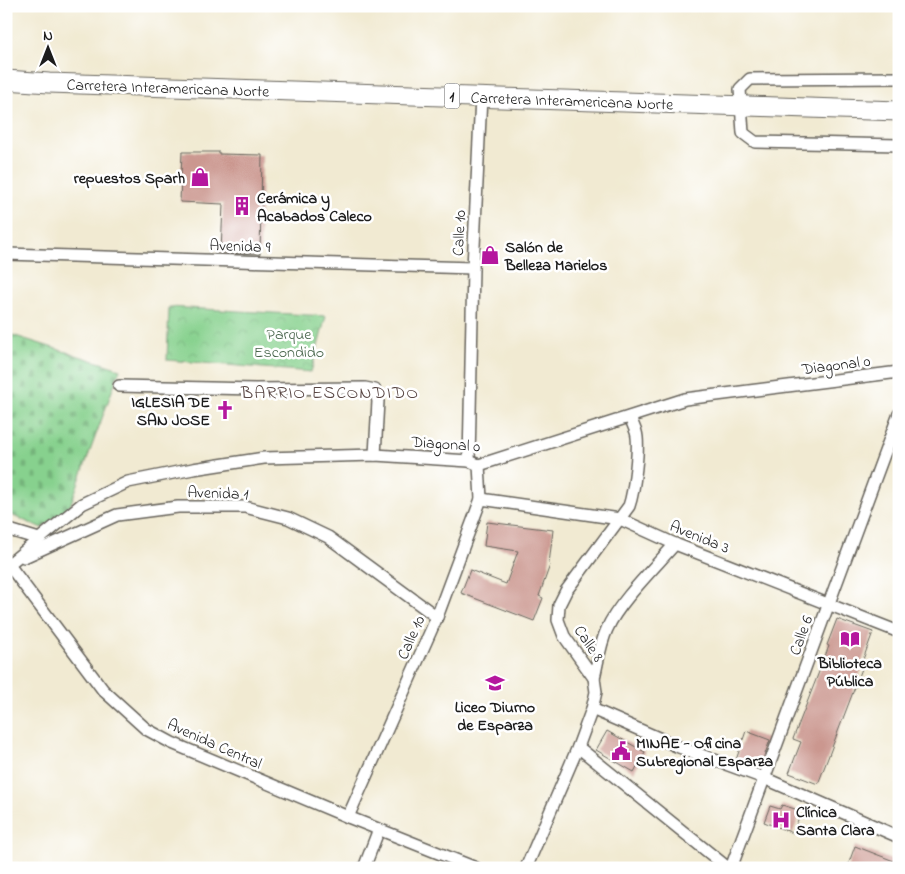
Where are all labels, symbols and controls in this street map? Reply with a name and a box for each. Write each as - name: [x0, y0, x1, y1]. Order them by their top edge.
- north arrow: [22, 22, 72, 72]
- text: N: [43, 26, 53, 47]
- street label: Carretera Interamericana Norte: [66, 73, 270, 105]
- road number: 1: [444, 84, 460, 108]
- street label: Carretera Interamericana Norte: [470, 86, 674, 118]
- shop icon: repuestos Sparh: [189, 166, 211, 188]
- place label: repuestos Sparh: [74, 167, 185, 191]
- place label: Cerámica y Acabados Caleco: [257, 187, 372, 229]
- building icon: Cerámica y Acabados Caleco: [231, 195, 253, 217]
- street label: Calle 10: [447, 209, 473, 257]
- street label: Avenida 9: [209, 234, 271, 260]
- place label: Salón de Belleza Marielos: [504, 236, 607, 278]
- shop icon: Salón de Belleza Marielos: [479, 244, 501, 266]
- park label: Parque Escondido: [254, 323, 324, 365]
- street label: Diagonal 0: [800, 350, 872, 382]
- district label: BARRIO ESCONDIDO: [240, 381, 419, 407]
- place label: IGLESIA DE SAN JOSE: [131, 391, 210, 433]
- church icon: IGLESIA DE SAN JOSE: [214, 399, 236, 421]
- street label: Diagonal 0: [410, 431, 481, 459]
- street label: Avenida 1: [187, 481, 249, 507]
- street label: Avenida 3: [666, 515, 733, 561]
- street label: Calle 10: [392, 612, 432, 664]
- street label: Calle 6: [784, 612, 820, 659]
- street label: Calle 8: [567, 621, 609, 667]
- library icon: Biblioteca Pública: [839, 628, 861, 650]
- place label: Biblioteca Pública: [817, 652, 882, 694]
- school or university icon: Liceo Diurno de Esparza: [484, 672, 506, 694]
- place label: Liceo Diurno de Esparza: [455, 696, 535, 738]
- street label: Avenida Central: [163, 713, 266, 777]
- place label: MINAE - Oficina Subregional Esparza: [636, 732, 773, 775]
- public building icon: MINAE - Oficina Subregional Esparza: [610, 740, 632, 762]
- place label: Clínica Santa Clara: [796, 801, 875, 843]
- hospital icon: Clínica Santa Clara: [770, 809, 792, 831]

